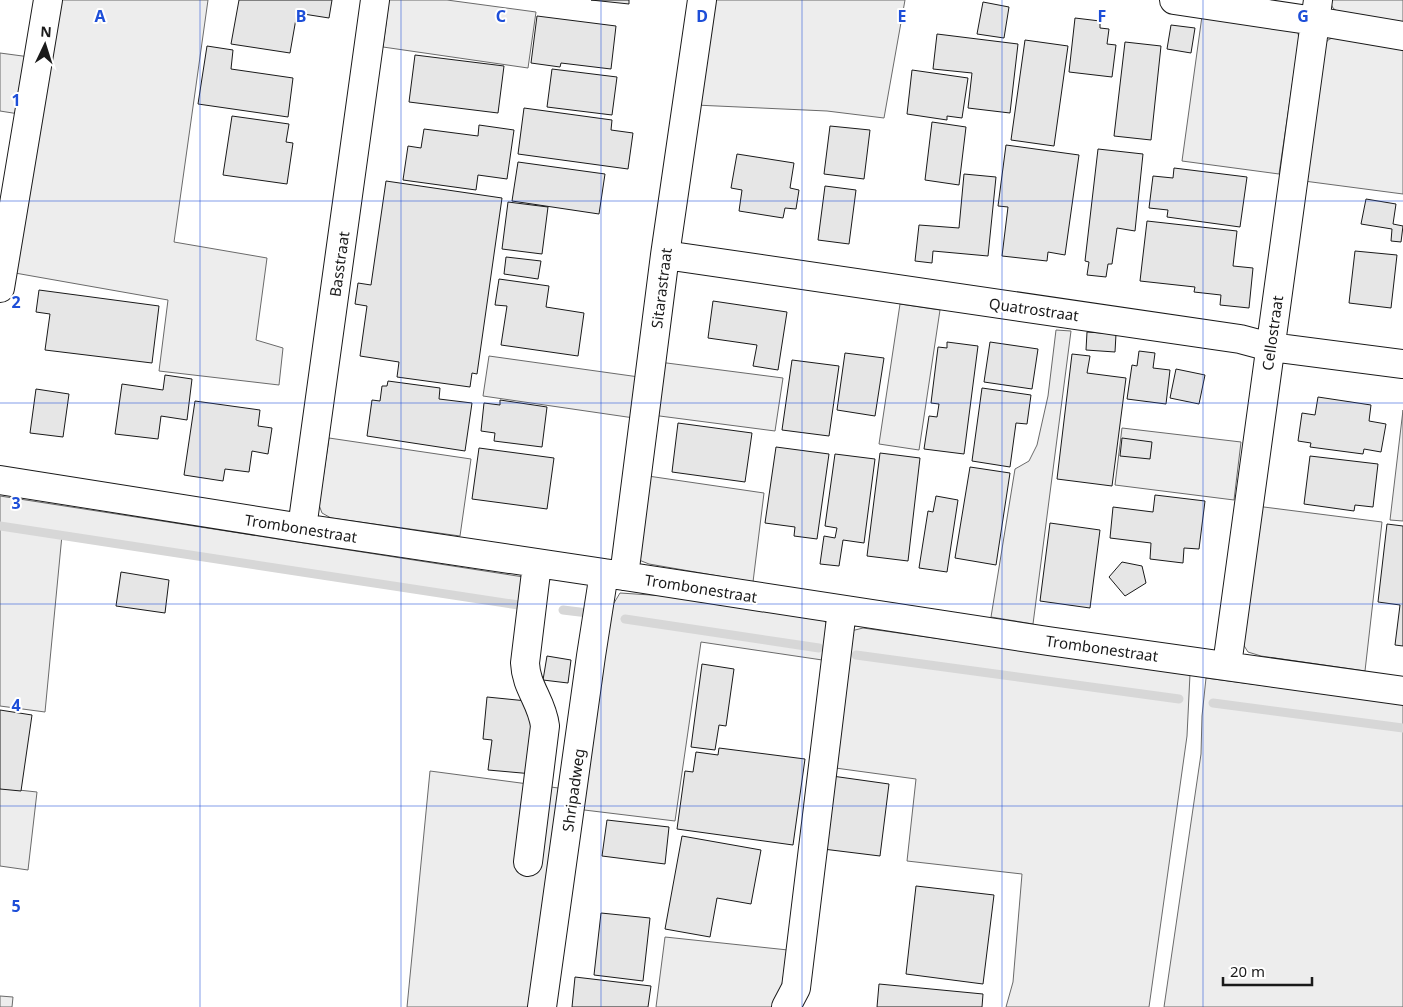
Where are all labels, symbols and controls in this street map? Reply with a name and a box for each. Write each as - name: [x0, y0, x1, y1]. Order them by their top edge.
- text: A: [94, 5, 106, 27]
- text: B: [296, 5, 306, 27]
- text: C: [496, 5, 506, 27]
- text: D: [696, 5, 708, 27]
- text: E: [898, 5, 907, 27]
- text: F: [1098, 5, 1106, 27]
- text: G: [1297, 5, 1309, 27]
- north arrow: [20, 20, 70, 70]
- text: N: [40, 22, 52, 41]
- text: 1: [11, 89, 21, 111]
- street label: Basstraat: [324, 229, 354, 298]
- street label: Sitarastraat: [646, 246, 676, 329]
- text: 2: [11, 291, 21, 313]
- street label: Quatrostraat: [988, 293, 1081, 325]
- street label: Cellostraat: [1257, 294, 1287, 372]
- text: 3: [11, 492, 21, 514]
- street label: Trombonestraat: [243, 509, 359, 547]
- street label: Trombonestraat: [643, 569, 759, 607]
- street label: Trombonestraat: [1044, 630, 1160, 666]
- text: 4: [11, 694, 21, 716]
- street label: Shripadweg: [557, 747, 589, 833]
- text: 5: [11, 895, 21, 917]
- scale bar: [1223, 954, 1312, 986]
- text: 20 m: [1230, 961, 1265, 981]

